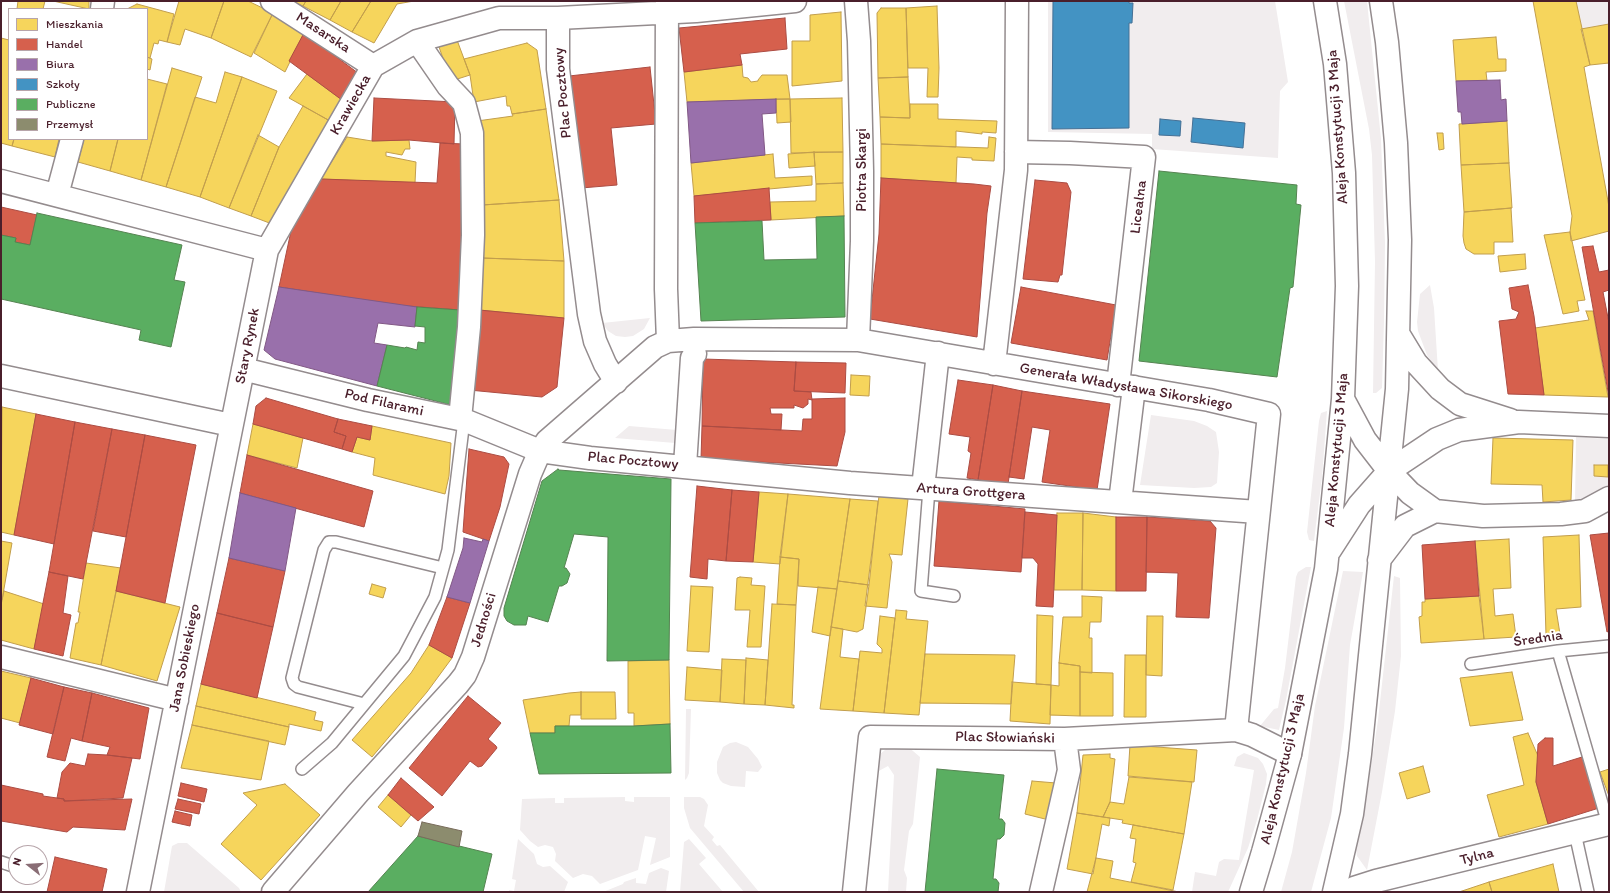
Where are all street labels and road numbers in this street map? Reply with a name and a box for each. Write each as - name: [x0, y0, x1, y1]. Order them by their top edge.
- street label: Masarska: [292, 9, 354, 57]
- street label: Plac Pocztowy: [550, 47, 576, 139]
- street label: Aleja Konstytucji 3 Maja: [1324, 49, 1352, 205]
- street label: Krawiecka: [326, 71, 376, 139]
- street label: Piotra Skargi: [853, 128, 871, 212]
- street label: Licealna: [1127, 179, 1151, 235]
- street label: Stary Rynek: [232, 307, 264, 385]
- street label: Generała Władysława Sikorskiego: [1018, 359, 1234, 415]
- street label: Aleja Konstytucji 3 Maja: [1321, 372, 1353, 528]
- street label: Pod Filarami: [343, 385, 425, 421]
- street label: Plac Pocztowy: [587, 448, 679, 474]
- street label: Artura Grottgera: [916, 479, 1026, 505]
- street label: Jedności: [467, 591, 501, 649]
- street label: Jana Sobieskiego: [166, 602, 204, 714]
- street label: Średnia: [1512, 627, 1564, 651]
- street label: Aleja Konstytucji 3 Maja: [1257, 692, 1309, 846]
- street label: Plac Słowiański: [955, 728, 1055, 748]
- street label: Tylna: [1458, 844, 1496, 870]

